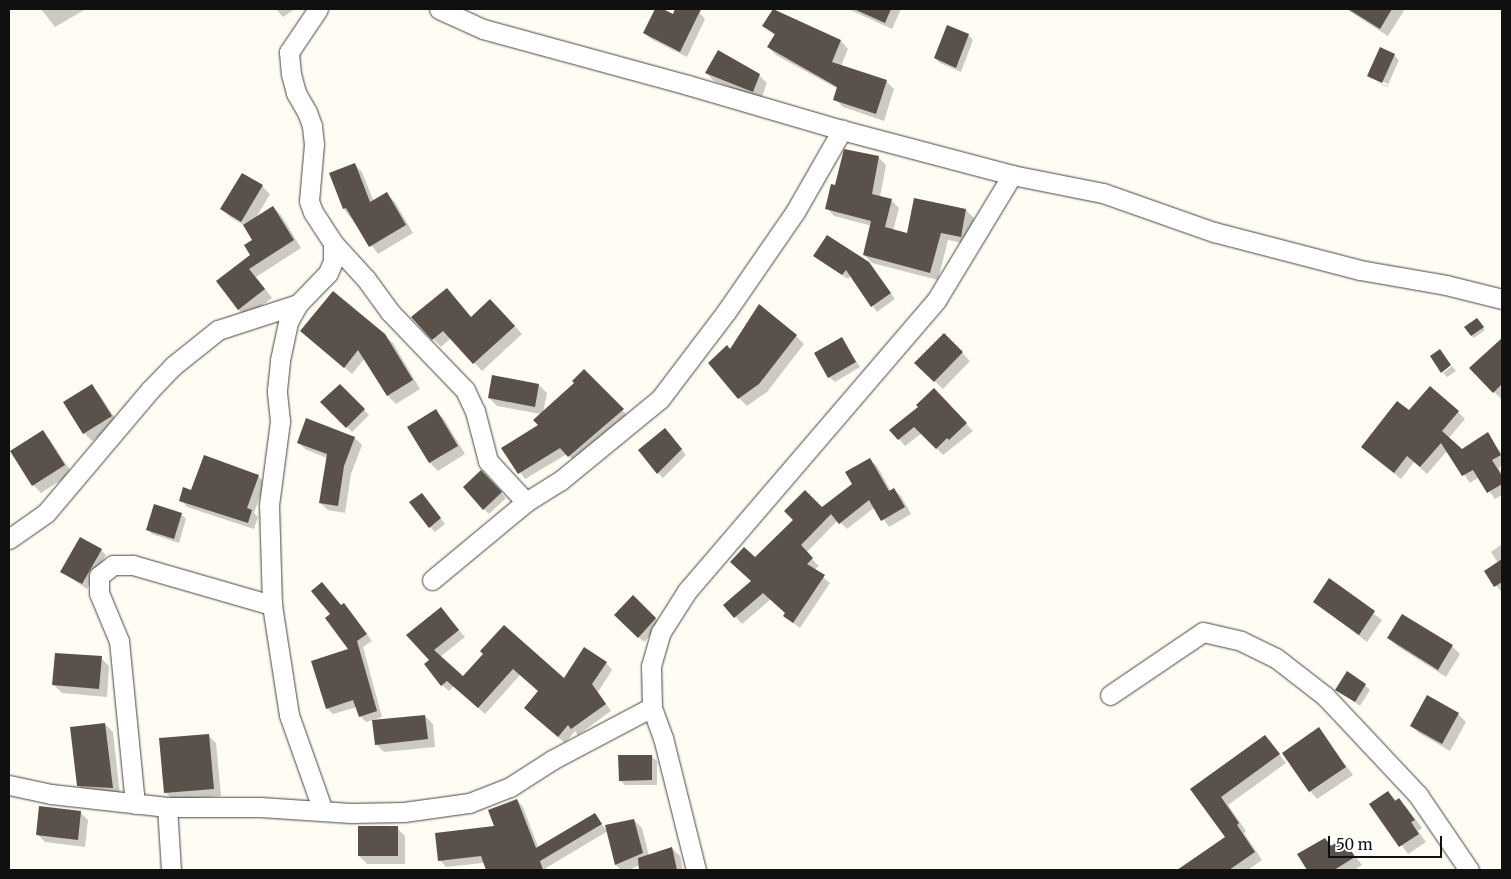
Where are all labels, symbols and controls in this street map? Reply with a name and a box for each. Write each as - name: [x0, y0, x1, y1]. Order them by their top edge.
- scale bar: [1331, 826, 1445, 858]
- text: 50 m: [1336, 835, 1373, 854]

